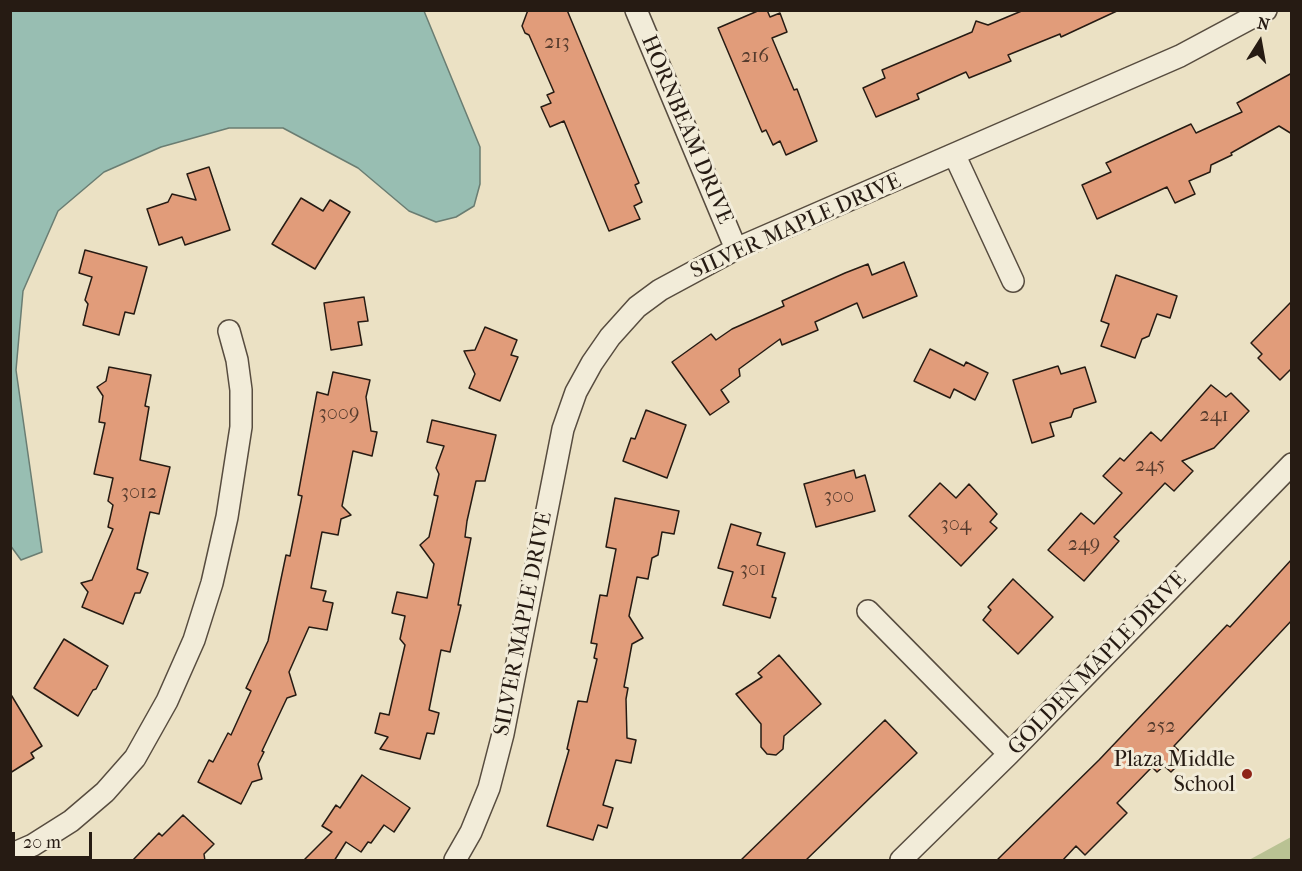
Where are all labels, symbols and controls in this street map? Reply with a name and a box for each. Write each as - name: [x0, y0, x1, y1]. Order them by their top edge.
- north arrow: [1230, 12, 1290, 72]
- text: N: [1256, 13, 1271, 34]
- house number: 213: [544, 31, 570, 55]
- street label: HORNBEAM DRIVE: [634, 32, 738, 228]
- house number: 216: [741, 45, 769, 69]
- street label: SILVER MAPLE DRIVE: [687, 169, 905, 285]
- house number: 3009: [319, 402, 359, 426]
- house number: 241: [1199, 404, 1229, 428]
- house number: 245: [1135, 454, 1165, 478]
- house number: 3012: [121, 481, 157, 505]
- house number: 300: [824, 485, 854, 509]
- street label: SILVER MAPLE DRIVE: [489, 510, 559, 738]
- house number: 304: [941, 513, 971, 537]
- house number: 249: [1068, 533, 1100, 557]
- house number: 301: [740, 558, 766, 582]
- street label: GOLDEN MAPLE DRIVE: [1003, 567, 1193, 761]
- house number: 252: [1146, 715, 1176, 739]
- place label: Plaza Middle School: [1114, 748, 1235, 800]
- marker: Plaza Middle School: [1240, 767, 1254, 781]
- scale bar: [15, 820, 94, 858]
- text: 20 m: [23, 832, 61, 853]

